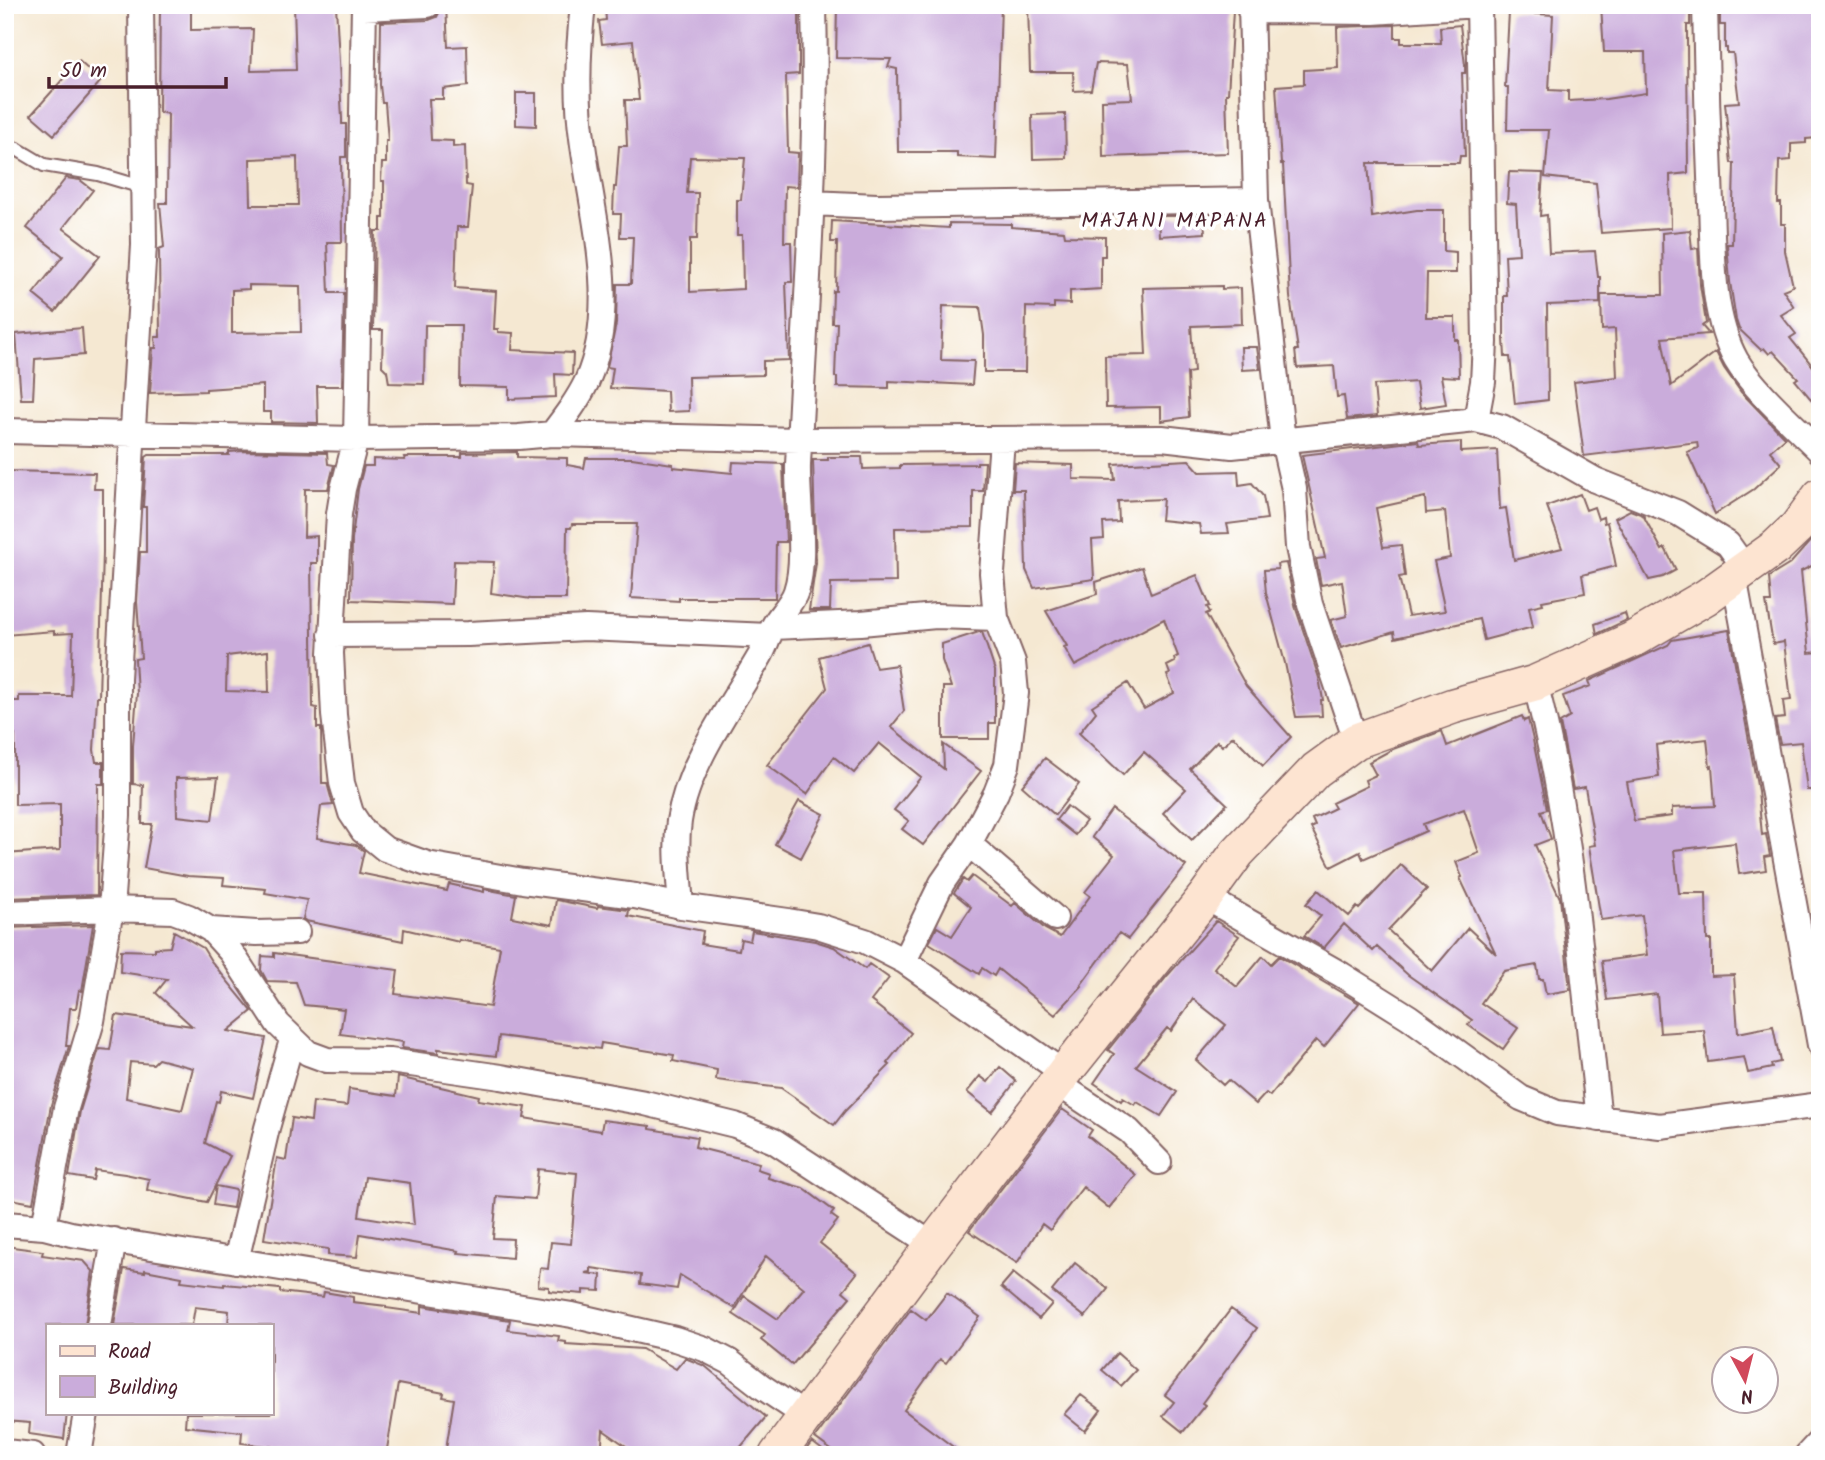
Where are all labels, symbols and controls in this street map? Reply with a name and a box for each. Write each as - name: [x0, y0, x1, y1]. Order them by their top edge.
- scale bar: [49, 46, 226, 90]
- text: 50 m: [60, 55, 107, 88]
- district label: MAJANI MAPANA: [1081, 205, 1269, 238]
- legend: [46, 1324, 273, 1414]
- text: Road: [108, 1336, 151, 1369]
- north arrow: [1710, 1344, 1780, 1414]
- text: Building: [108, 1372, 178, 1405]
- text: N: [1739, 1379, 1755, 1411]

